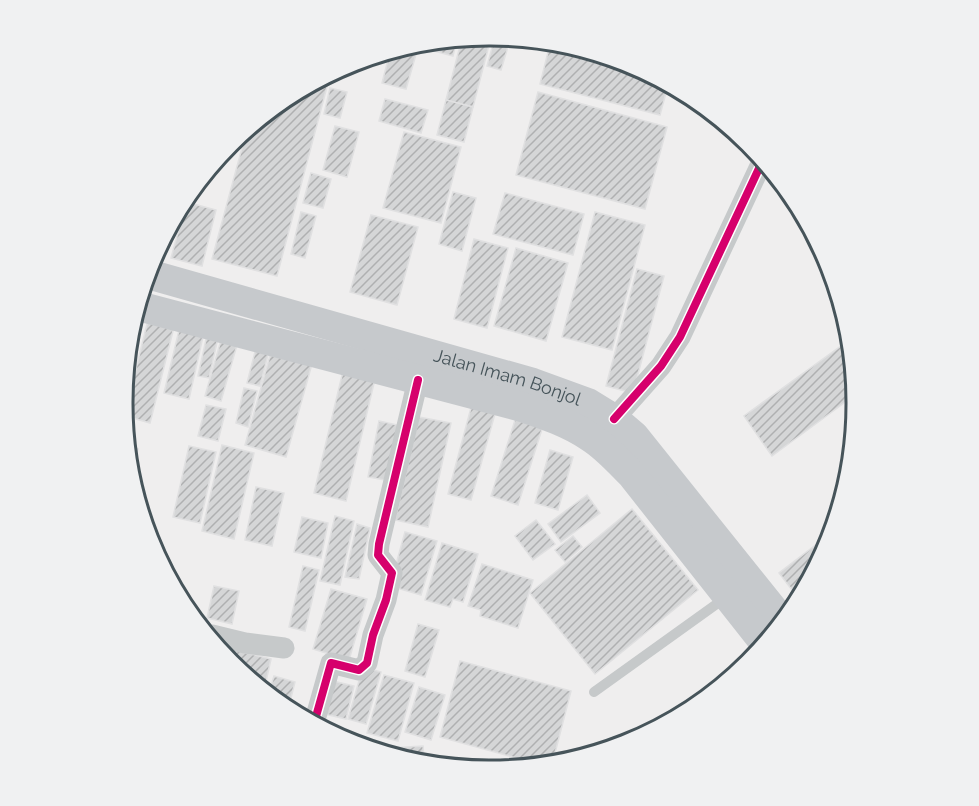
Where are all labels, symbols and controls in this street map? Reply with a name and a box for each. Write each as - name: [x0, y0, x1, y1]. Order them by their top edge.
- street label: Jalan Imam Bonjol: [432, 344, 584, 410]

